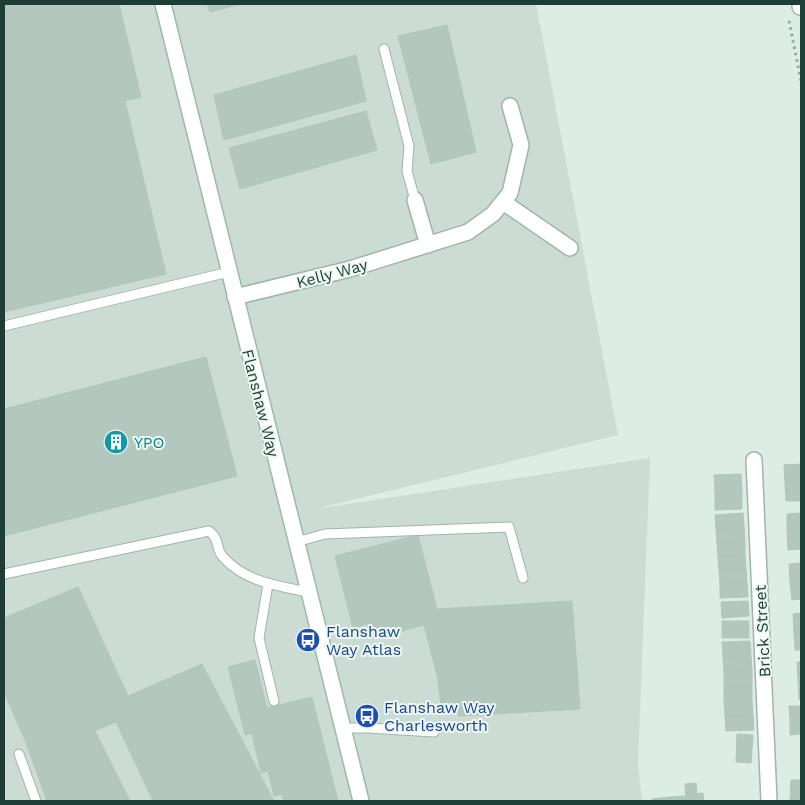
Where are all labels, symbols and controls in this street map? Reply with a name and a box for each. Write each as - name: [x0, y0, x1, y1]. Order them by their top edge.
- street label: Kelly Way: [294, 255, 371, 292]
- street label: Flanshaw Way: [238, 347, 283, 460]
- building icon: YPO: [103, 429, 129, 455]
- place label: YPO: [134, 433, 165, 452]
- street label: Brick Street: [751, 584, 774, 678]
- place label: Flanshaw Way Atlas: [326, 622, 401, 659]
- bus stop icon: Flanshaw Way Atlas: [295, 627, 321, 653]
- place label: Flanshaw Way Charlesworth: [384, 698, 495, 735]
- bus stop icon: Flanshaw Way Charlesworth: [354, 703, 380, 729]

